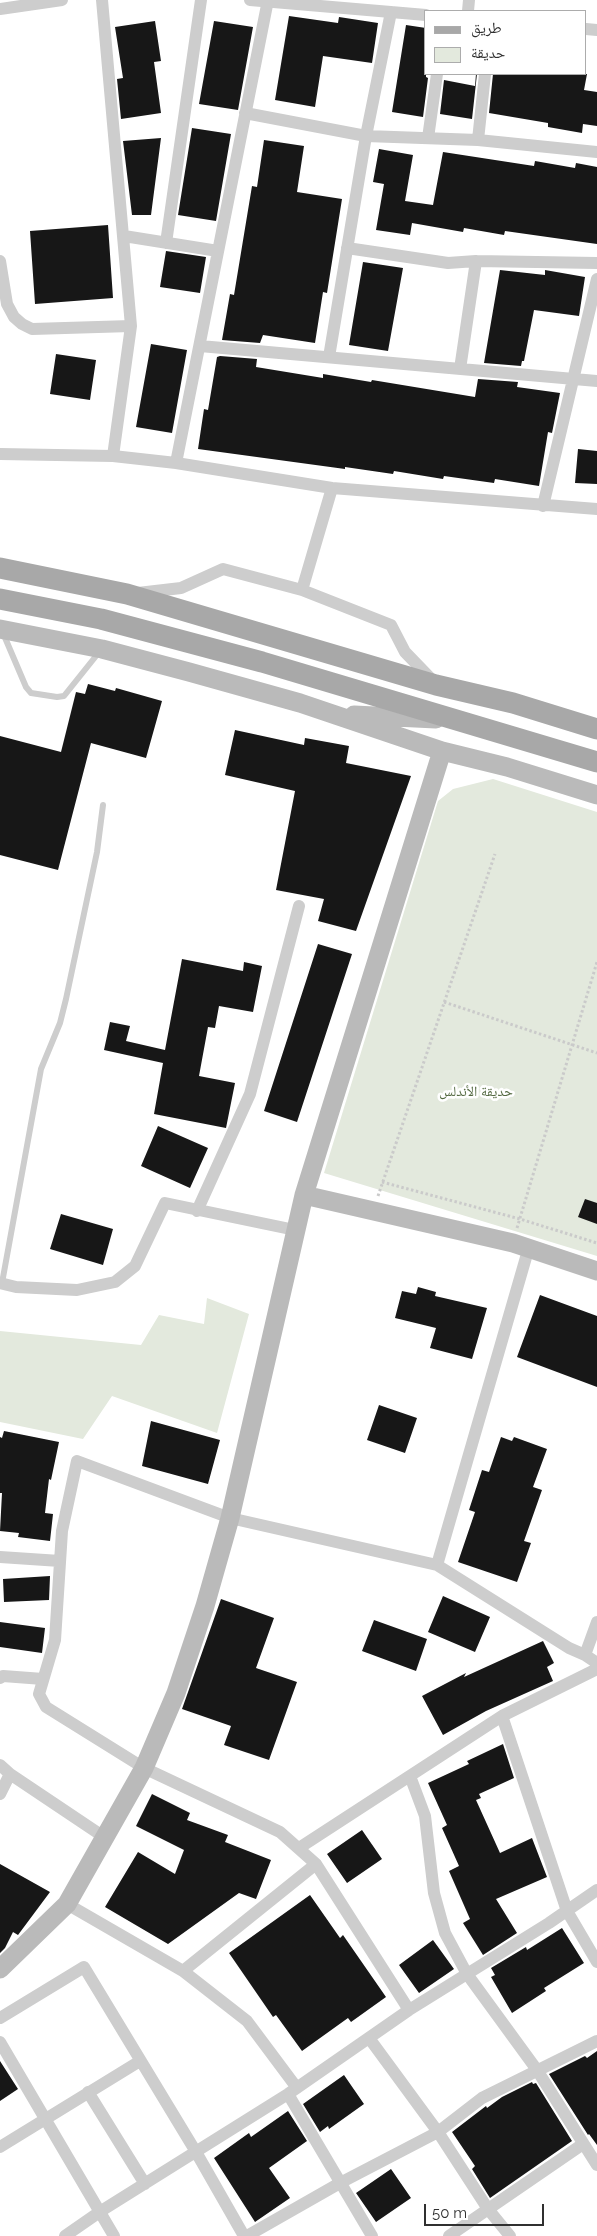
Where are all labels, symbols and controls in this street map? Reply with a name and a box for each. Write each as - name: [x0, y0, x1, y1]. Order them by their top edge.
- legend: [424, 10, 587, 75]
- text: طريق: [471, 19, 502, 37]
- text: حديقة: [471, 44, 505, 62]
- park label: حديقة الأندلس: [439, 1084, 513, 1100]
- scale bar: [427, 2194, 547, 2226]
- text: 50 m: [432, 2204, 467, 2222]

